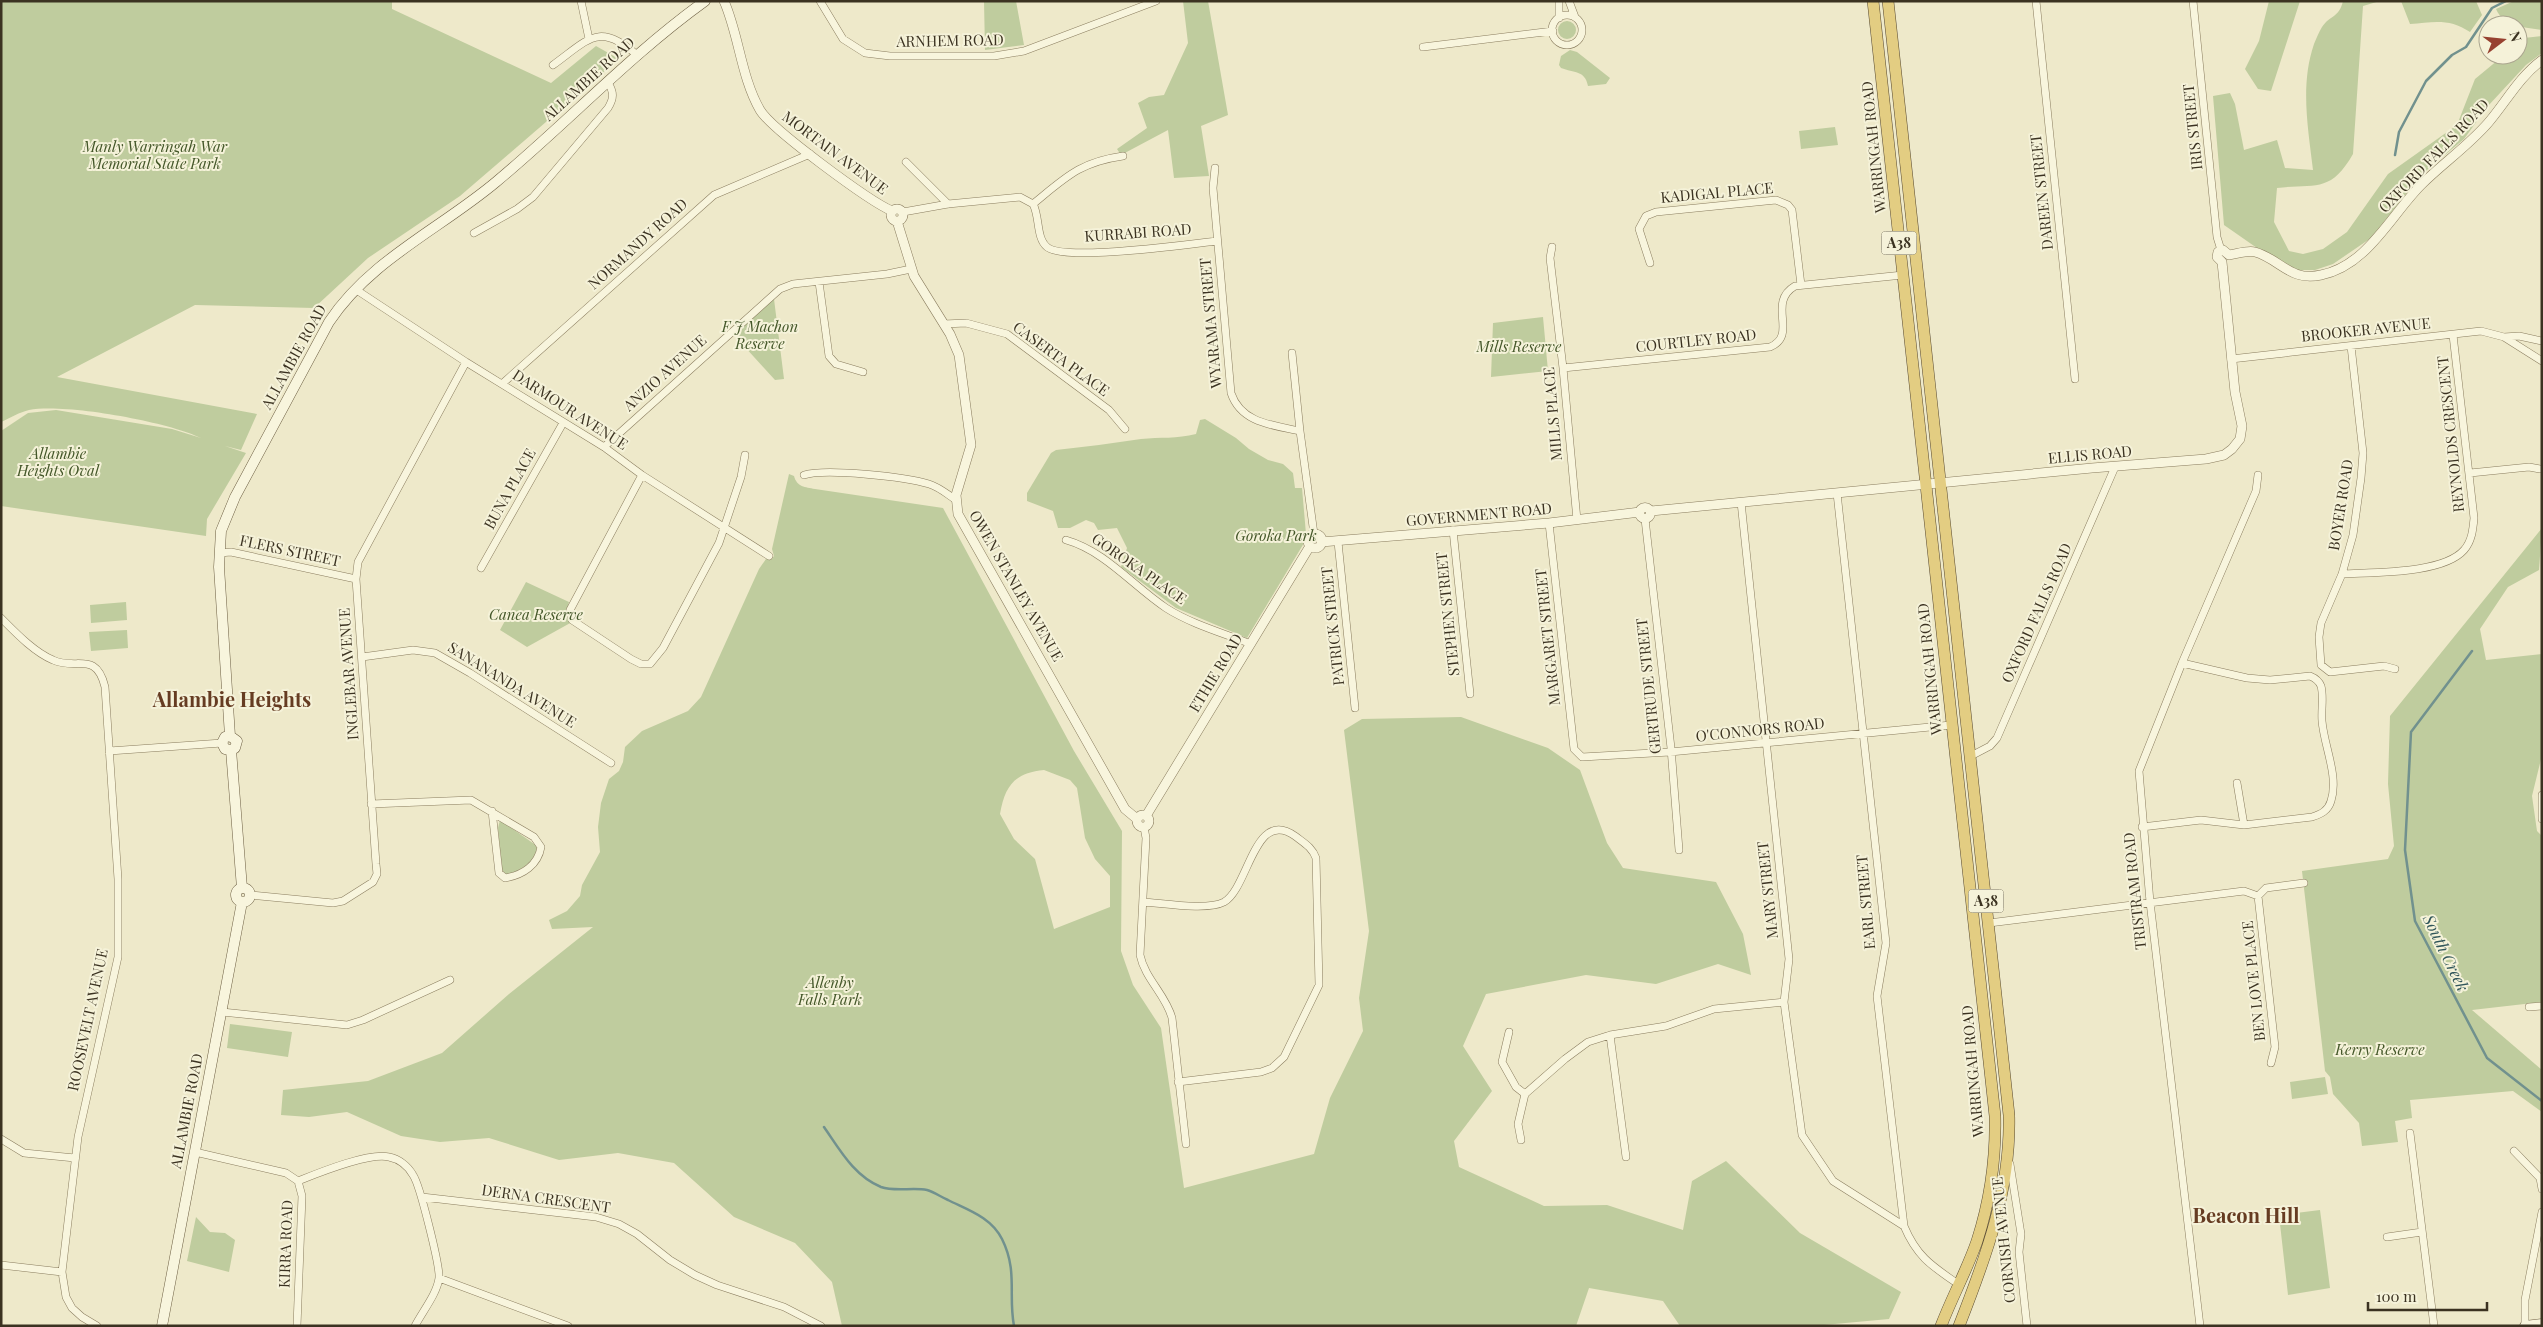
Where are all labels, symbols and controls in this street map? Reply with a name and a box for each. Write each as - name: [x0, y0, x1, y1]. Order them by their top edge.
- north arrow: [2478, 15, 2528, 65]
- street label: ARNHEM ROAD: [895, 29, 1004, 51]
- text: N: [2505, 29, 2527, 44]
- street label: ALLAMBIE ROAD: [537, 32, 639, 125]
- street label: WARRINGAH ROAD: [1856, 80, 1890, 215]
- street label: IRIS STREET: [2178, 83, 2206, 171]
- street label: OXFORD FALLS ROAD: [2374, 94, 2493, 217]
- street label: MORTAIN AVENUE: [779, 106, 893, 199]
- street label: DAREEN STREET: [2025, 133, 2057, 251]
- park label: Manly Warringah War Memorial State Park: [82, 136, 228, 173]
- street label: KADIGAL PLACE: [1660, 177, 1774, 207]
- street label: NORMANDY ROAD: [583, 193, 691, 293]
- street label: KURRABI ROAD: [1084, 218, 1192, 246]
- road number: A38: [1882, 232, 1916, 254]
- street label: WYARAMA STREET: [1194, 257, 1226, 390]
- street label: ALLAMBIE ROAD: [256, 300, 330, 413]
- street label: BROOKER AVENUE: [2300, 312, 2432, 346]
- park label: F J Machon Reserve: [721, 316, 798, 353]
- street label: CASERTA PLACE: [1009, 316, 1114, 400]
- street label: COURTLEY ROAD: [1635, 324, 1757, 356]
- street label: ANZIO AVENUE: [618, 330, 710, 416]
- park label: Mills Reserve: [1476, 336, 1562, 356]
- street label: REYNOLDS CRESCENT: [2432, 355, 2468, 513]
- street label: DARMOUR AVENUE: [509, 364, 632, 454]
- street label: MILLS PLACE: [1538, 366, 1566, 462]
- street label: ELLIS ROAD: [2047, 440, 2133, 468]
- park label: Allambie Heights Oval: [16, 443, 100, 480]
- street label: BUNA PLACE: [479, 445, 540, 533]
- street label: BOYER ROAD: [2323, 458, 2357, 552]
- street label: GOVERNMENT ROAD: [1405, 498, 1553, 530]
- street label: OWEN STANLEY AVENUE: [965, 506, 1068, 665]
- park label: Goroka Park: [1235, 525, 1317, 545]
- street label: GOROKA PLACE: [1088, 528, 1191, 608]
- street label: FLERS STREET: [238, 530, 343, 570]
- street label: OXFORD FALLS ROAD: [1996, 539, 2076, 686]
- street label: STEPHEN STREET: [1431, 551, 1463, 677]
- street label: PATRICK STREET: [1316, 566, 1348, 687]
- street label: MARGARET STREET: [1530, 567, 1564, 707]
- street label: WARRINGAH ROAD: [1912, 602, 1946, 737]
- park label: Canea Reserve: [489, 604, 584, 624]
- street label: INGLEBAR AVENUE: [333, 607, 363, 741]
- street label: GERTRUDE STREET: [1631, 617, 1665, 755]
- street label: ETHIE ROAD: [1184, 629, 1247, 716]
- street label: SANANANDA AVENUE: [445, 637, 580, 732]
- district label: Allambie Heights: [152, 685, 311, 712]
- street label: O'CONNORS ROAD: [1694, 712, 1825, 746]
- street label: TRISTRAM ROAD: [2118, 831, 2150, 951]
- street label: MARY STREET: [1752, 840, 1782, 940]
- street label: EARL STREET: [1851, 854, 1879, 950]
- road number: A38: [1968, 889, 2004, 912]
- water label: South Creek: [2418, 910, 2474, 995]
- street label: BEN LOVE PLACE: [2237, 920, 2269, 1042]
- street label: ROOSEVELT AVENUE: [62, 947, 112, 1093]
- park label: Allenby Falls Park: [797, 972, 862, 1009]
- street label: WARRINGAH ROAD: [1956, 1004, 1988, 1139]
- park label: Kerry Reserve: [2334, 1039, 2425, 1059]
- street label: ALLAMBIE ROAD: [165, 1051, 207, 1171]
- street label: CORNISH AVENUE: [1986, 1176, 2020, 1304]
- street label: DERNA CRESCENT: [480, 1179, 612, 1217]
- street label: KIRRA ROAD: [273, 1199, 297, 1288]
- district label: Beacon Hill: [2193, 1201, 2299, 1228]
- scale bar: [2368, 1280, 2487, 1312]
- text: 100 m: [2376, 1286, 2417, 1306]

